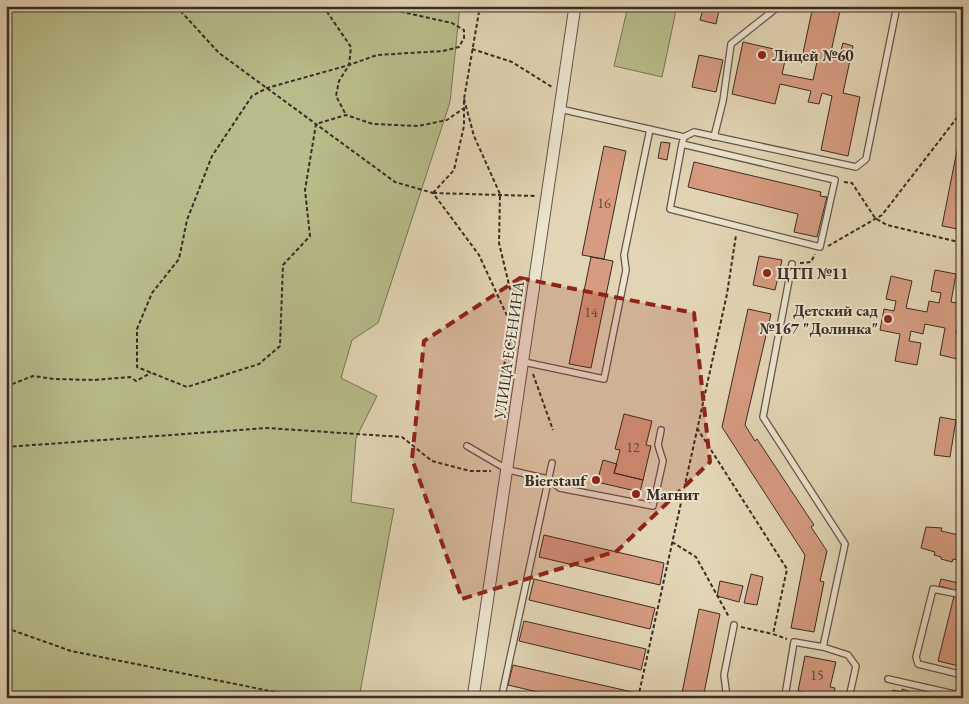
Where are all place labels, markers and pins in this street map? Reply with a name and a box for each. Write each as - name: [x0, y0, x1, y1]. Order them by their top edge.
- place label: Лицей №60: [772, 45, 854, 66]
- marker: Лицей №60: [756, 49, 768, 61]
- place label: ЦТП №11: [777, 263, 848, 284]
- marker: ЦТП №11: [761, 267, 773, 279]
- place label: Детский сад №167 "Долинка": [760, 300, 879, 339]
- marker: Детский сад №167 "Долинка": [882, 313, 894, 325]
- place label: Bierstauf: [525, 470, 588, 491]
- marker: Bierstauf: [590, 474, 602, 486]
- place label: Магнит: [646, 484, 700, 505]
- marker: Магнит: [630, 488, 642, 500]

